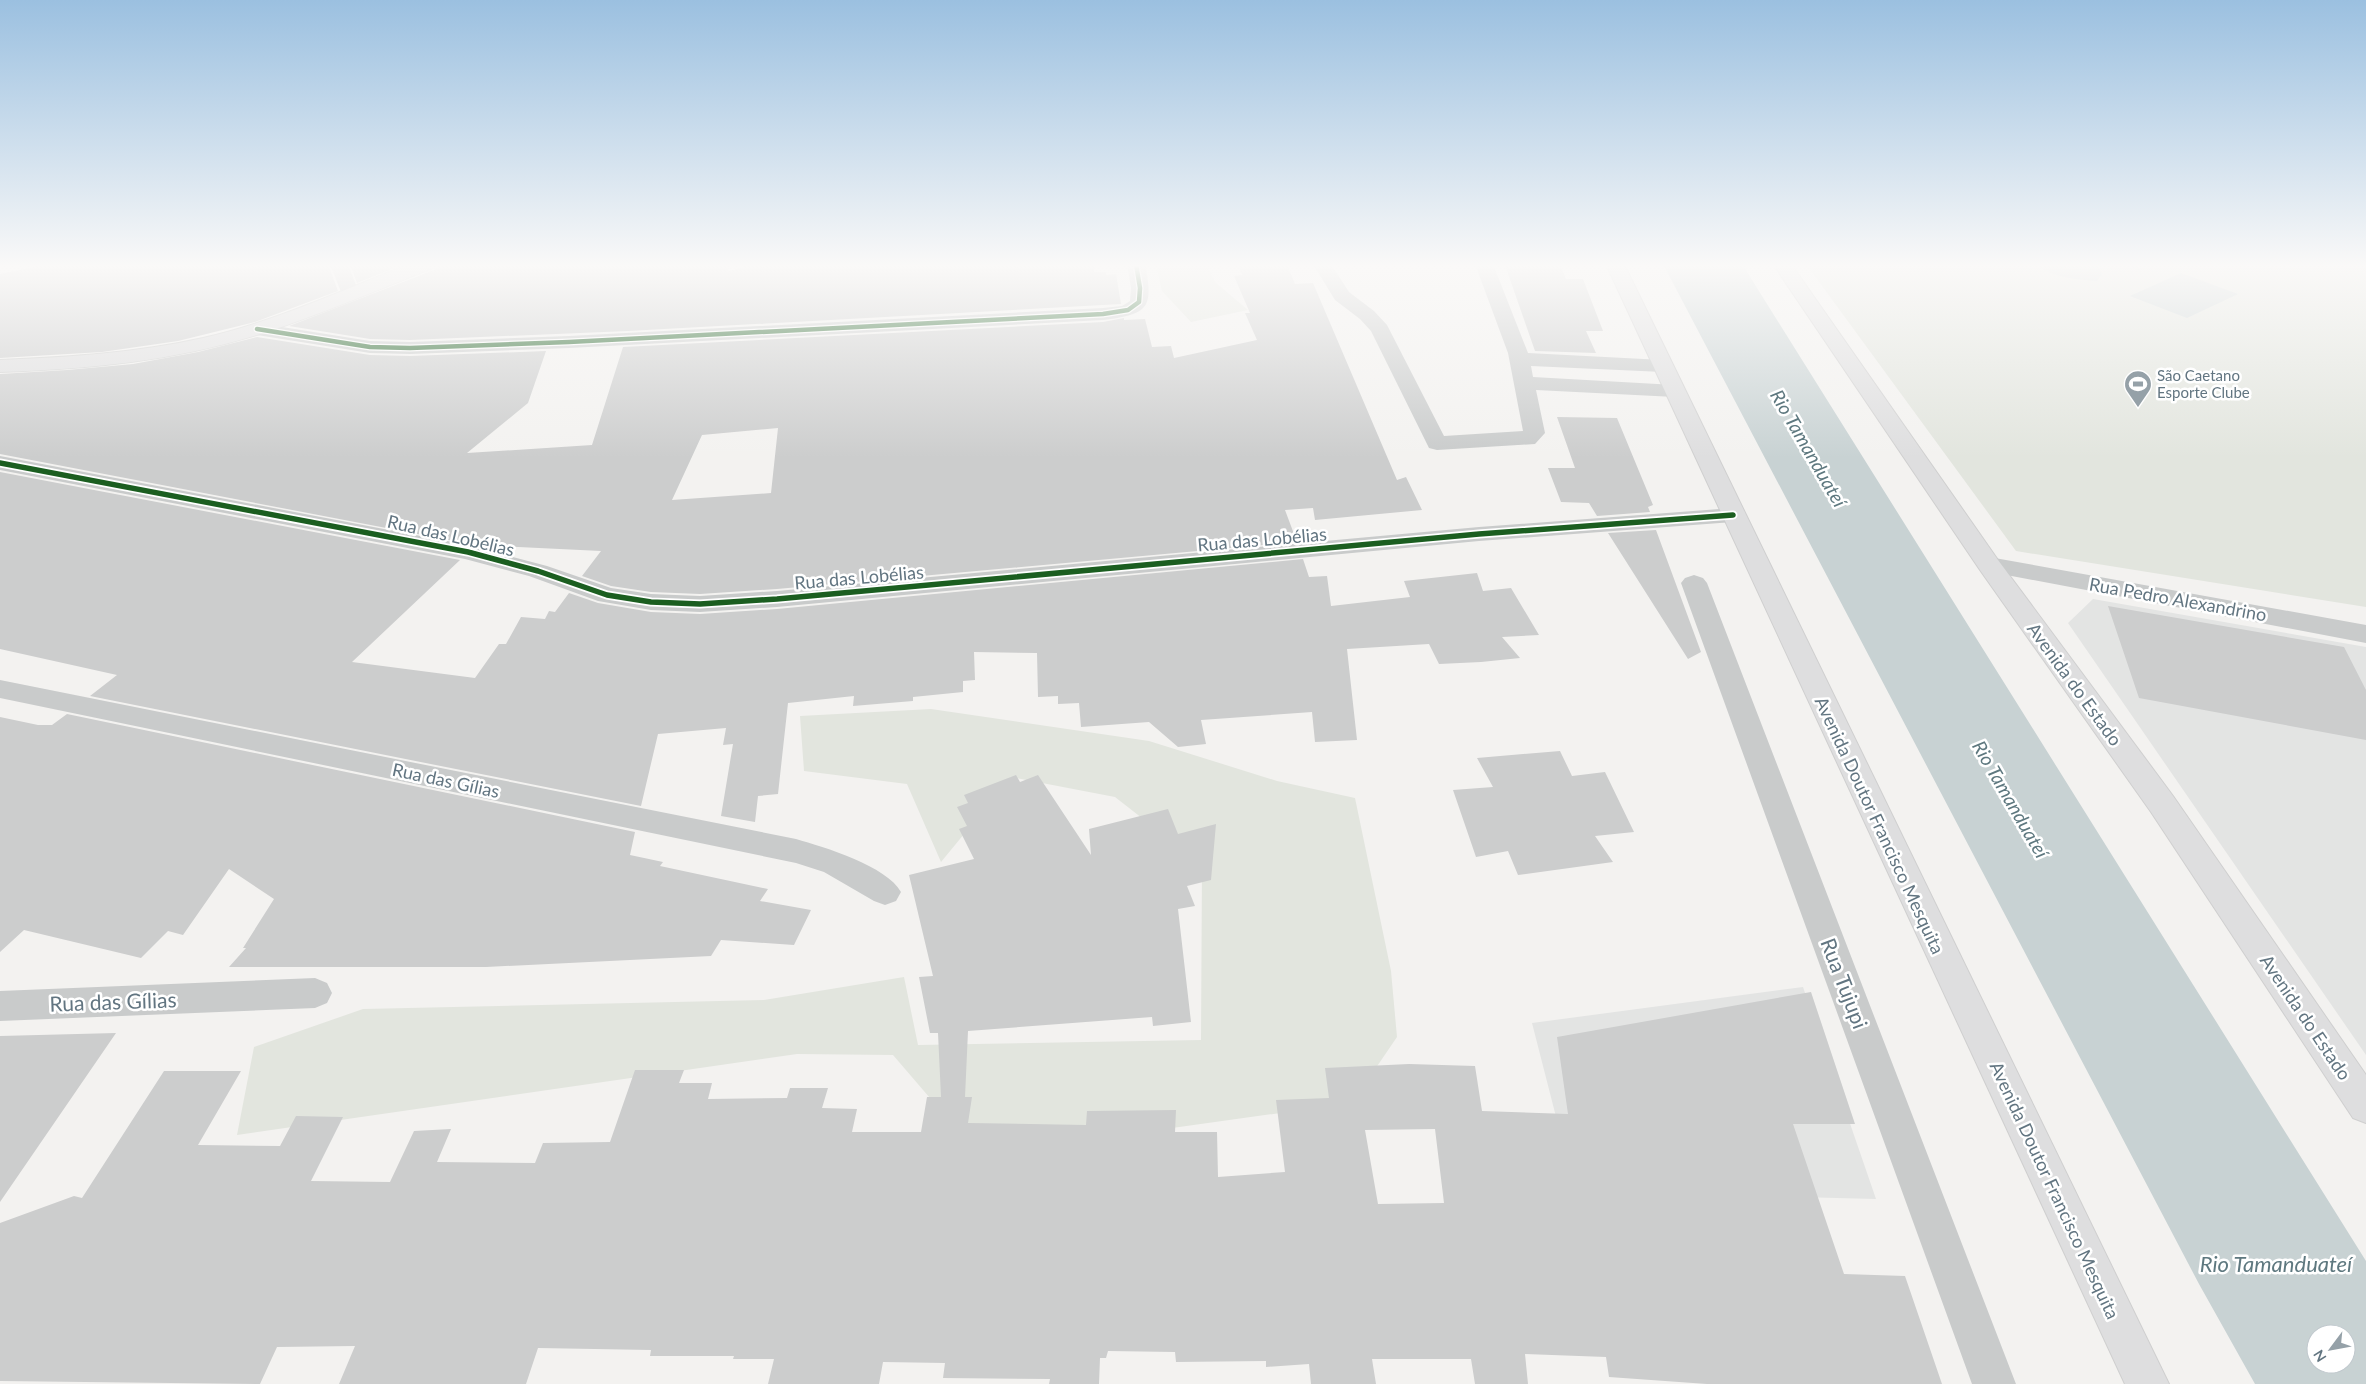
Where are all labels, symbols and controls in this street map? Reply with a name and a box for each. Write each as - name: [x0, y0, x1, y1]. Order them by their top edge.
- place label: São Caetano Esporte Clube: [2157, 366, 2250, 401]
- sports icon: São Caetano Esporte Clube: [2123, 369, 2153, 408]
- water label: Rio Tamanduateí: [1766, 385, 1853, 512]
- street label: Rua das Lobélias: [385, 510, 517, 560]
- street label: Rua das Lobélias: [1196, 522, 1328, 556]
- street label: Rua das Lobélias: [793, 560, 925, 594]
- street label: Rua Pedro Alexandrino: [2088, 573, 2268, 625]
- street label: Avenida do Estado: [2023, 618, 2127, 750]
- street label: Avenida Doutor Francisco Mesquita: [1811, 693, 1949, 957]
- water label: Rio Tamanduateí: [1968, 736, 2055, 863]
- street label: Rua das Gílias: [390, 758, 502, 802]
- street label: Rua Tujupi: [1816, 934, 1874, 1032]
- street label: Avenida do Estado: [2256, 950, 2356, 1084]
- street label: Rua das Gílias: [49, 986, 177, 1016]
- street label: Avenida Doutor Francisco Mesquita: [1986, 1058, 2124, 1322]
- water label: Rio Tamanduateí: [2200, 1250, 2354, 1277]
- north arrow: [2306, 1324, 2356, 1374]
- text: N: [2309, 1347, 2330, 1365]

